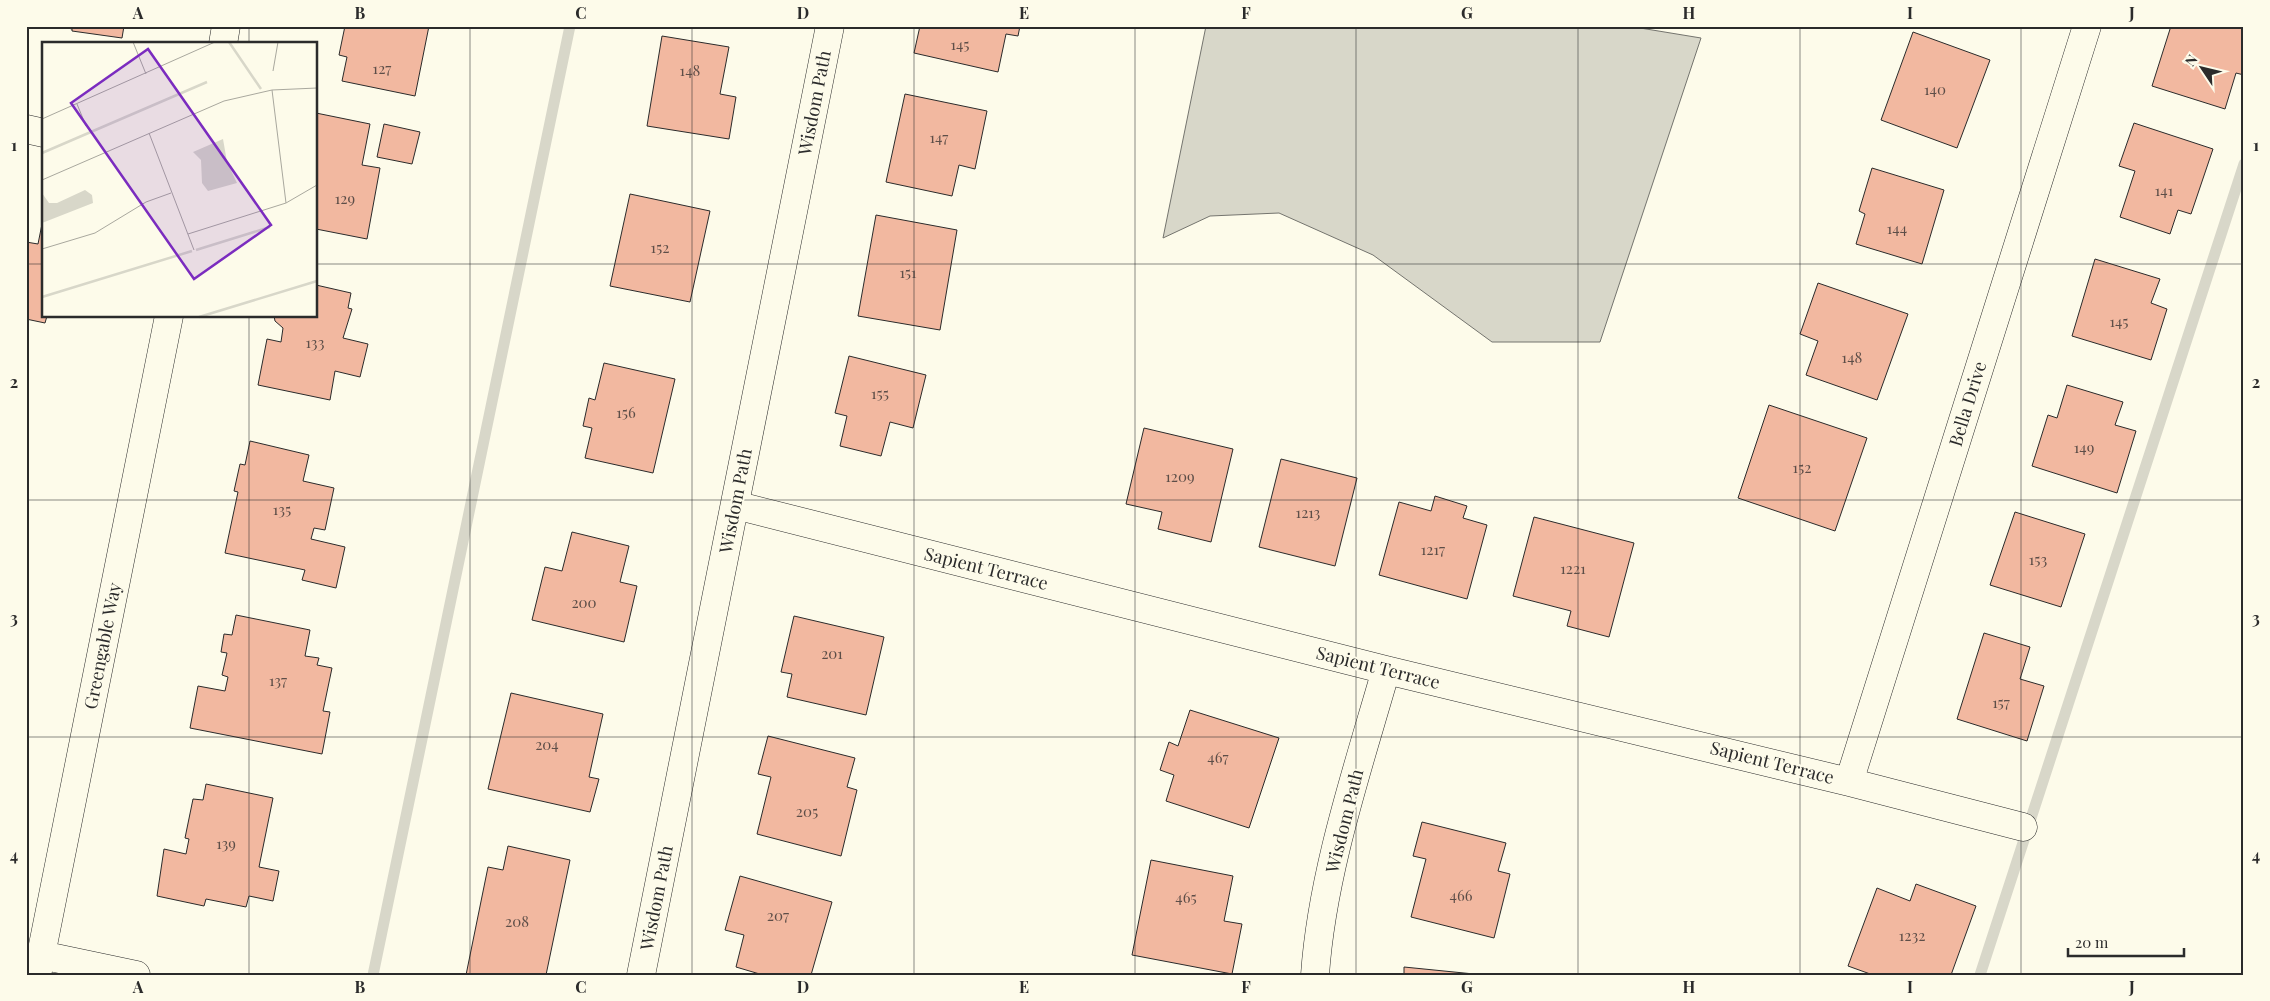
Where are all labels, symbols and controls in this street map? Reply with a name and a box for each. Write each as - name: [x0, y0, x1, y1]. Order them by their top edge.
- text: A: [132, 2, 144, 23]
- text: B: [355, 2, 366, 23]
- text: C: [575, 2, 587, 23]
- text: D: [797, 2, 809, 23]
- text: E: [1019, 2, 1029, 23]
- text: F: [1241, 2, 1251, 23]
- text: G: [1461, 2, 1473, 23]
- text: H: [1683, 2, 1696, 23]
- text: I: [1907, 2, 1913, 23]
- text: J: [2128, 2, 2135, 23]
- house number: 145: [950, 34, 970, 54]
- inset map: [42, 42, 318, 318]
- north arrow: [2178, 42, 2228, 92]
- street label: Wisdom Path: [792, 48, 836, 158]
- text: N: [2180, 51, 2202, 70]
- house number: 127: [373, 58, 391, 78]
- house number: 148: [680, 60, 701, 80]
- house number: 140: [1924, 79, 1946, 99]
- house number: 147: [930, 127, 948, 147]
- text: 1: [11, 134, 17, 155]
- text: 1: [2253, 134, 2259, 155]
- house number: 141: [2155, 180, 2174, 200]
- house number: 129: [335, 188, 355, 208]
- house number: 144: [1887, 218, 1907, 238]
- house number: 152: [651, 237, 669, 257]
- house number: 151: [899, 262, 917, 282]
- house number: 145: [2109, 311, 2129, 331]
- house number: 133: [306, 332, 325, 352]
- house number: 148: [1842, 347, 1863, 367]
- street label: Bella Drive: [1943, 358, 1991, 449]
- text: 2: [10, 371, 18, 392]
- text: 2: [2252, 371, 2260, 392]
- house number: 155: [871, 383, 889, 403]
- house number: 156: [616, 402, 636, 422]
- house number: 149: [2074, 437, 2094, 457]
- street label: Wisdom Path: [713, 446, 757, 556]
- house number: 152: [1793, 457, 1811, 477]
- house number: 1209: [1165, 466, 1195, 486]
- house number: 135: [273, 499, 291, 519]
- house number: 1213: [1296, 502, 1321, 522]
- house number: 1217: [1421, 539, 1445, 559]
- street label: Sapient Terrace: [922, 541, 1051, 595]
- house number: 153: [2029, 549, 2047, 569]
- house number: 1221: [1560, 558, 1586, 578]
- street label: Greengable Way: [78, 580, 126, 711]
- house number: 200: [571, 592, 597, 612]
- text: 3: [10, 607, 18, 628]
- text: 3: [2252, 607, 2260, 628]
- street label: Sapient Terrace: [1314, 640, 1443, 694]
- house number: 201: [821, 643, 843, 663]
- house number: 137: [269, 670, 287, 690]
- house number: 157: [1992, 692, 2010, 712]
- house number: 204: [535, 734, 559, 754]
- street label: Sapient Terrace: [1708, 735, 1837, 789]
- house number: 467: [1207, 747, 1229, 767]
- street label: Wisdom Path: [1319, 766, 1369, 876]
- house number: 205: [796, 801, 818, 821]
- house number: 139: [216, 833, 236, 853]
- street label: Wisdom Path: [634, 843, 678, 953]
- text: 4: [10, 844, 18, 865]
- text: 4: [2252, 844, 2260, 865]
- house number: 466: [1450, 885, 1473, 905]
- house number: 465: [1175, 887, 1197, 907]
- house number: 207: [767, 905, 789, 925]
- house number: 208: [505, 911, 529, 931]
- house number: 1232: [1899, 925, 1925, 945]
- scale bar: [2068, 926, 2184, 958]
- text: 20 m: [2075, 932, 2109, 952]
- text: A: [132, 976, 144, 997]
- text: B: [355, 976, 366, 997]
- text: C: [575, 976, 587, 997]
- text: D: [797, 976, 809, 997]
- text: E: [1019, 976, 1029, 997]
- text: F: [1241, 976, 1251, 997]
- text: G: [1461, 976, 1473, 997]
- text: H: [1683, 976, 1696, 997]
- text: I: [1907, 976, 1913, 997]
- text: J: [2128, 976, 2135, 997]

